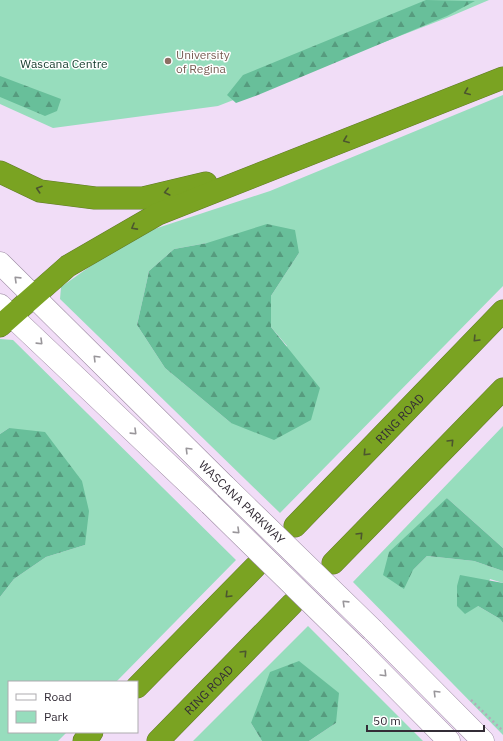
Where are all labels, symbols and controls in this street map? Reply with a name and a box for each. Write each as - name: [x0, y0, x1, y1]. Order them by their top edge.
- place label: University of Regina: [176, 47, 230, 76]
- park label: Wascana Centre: [20, 56, 108, 71]
- marker: University of Regina: [163, 56, 173, 66]
- one-way arrow: [463, 88, 470, 96]
- one-way arrow: [342, 135, 349, 143]
- one-way arrow: [35, 185, 42, 194]
- one-way arrow: [164, 187, 171, 196]
- one-way arrow: [131, 222, 139, 229]
- one-way arrow: [14, 276, 22, 284]
- one-way arrow: [473, 334, 481, 342]
- one-way arrow: [35, 338, 43, 345]
- one-way arrow: [93, 355, 101, 363]
- street label: RING ROAD: [372, 390, 427, 446]
- one-way arrow: [129, 427, 137, 435]
- one-way arrow: [446, 439, 454, 447]
- one-way arrow: [186, 447, 193, 454]
- one-way arrow: [364, 448, 371, 456]
- street label: WASCANA PARKWAY: [196, 457, 288, 547]
- one-way arrow: [233, 526, 240, 533]
- one-way arrow: [355, 532, 363, 540]
- one-way arrow: [225, 590, 233, 598]
- one-way arrow: [342, 600, 350, 608]
- one-way arrow: [239, 650, 247, 658]
- street label: RING ROAD: [181, 661, 236, 718]
- one-way arrow: [379, 670, 387, 677]
- legend: [8, 681, 138, 733]
- text: Road: [44, 689, 72, 704]
- one-way arrow: [433, 690, 441, 698]
- scale bar: [367, 707, 484, 733]
- text: Park: [44, 709, 69, 724]
- text: 50 m: [373, 713, 401, 728]

